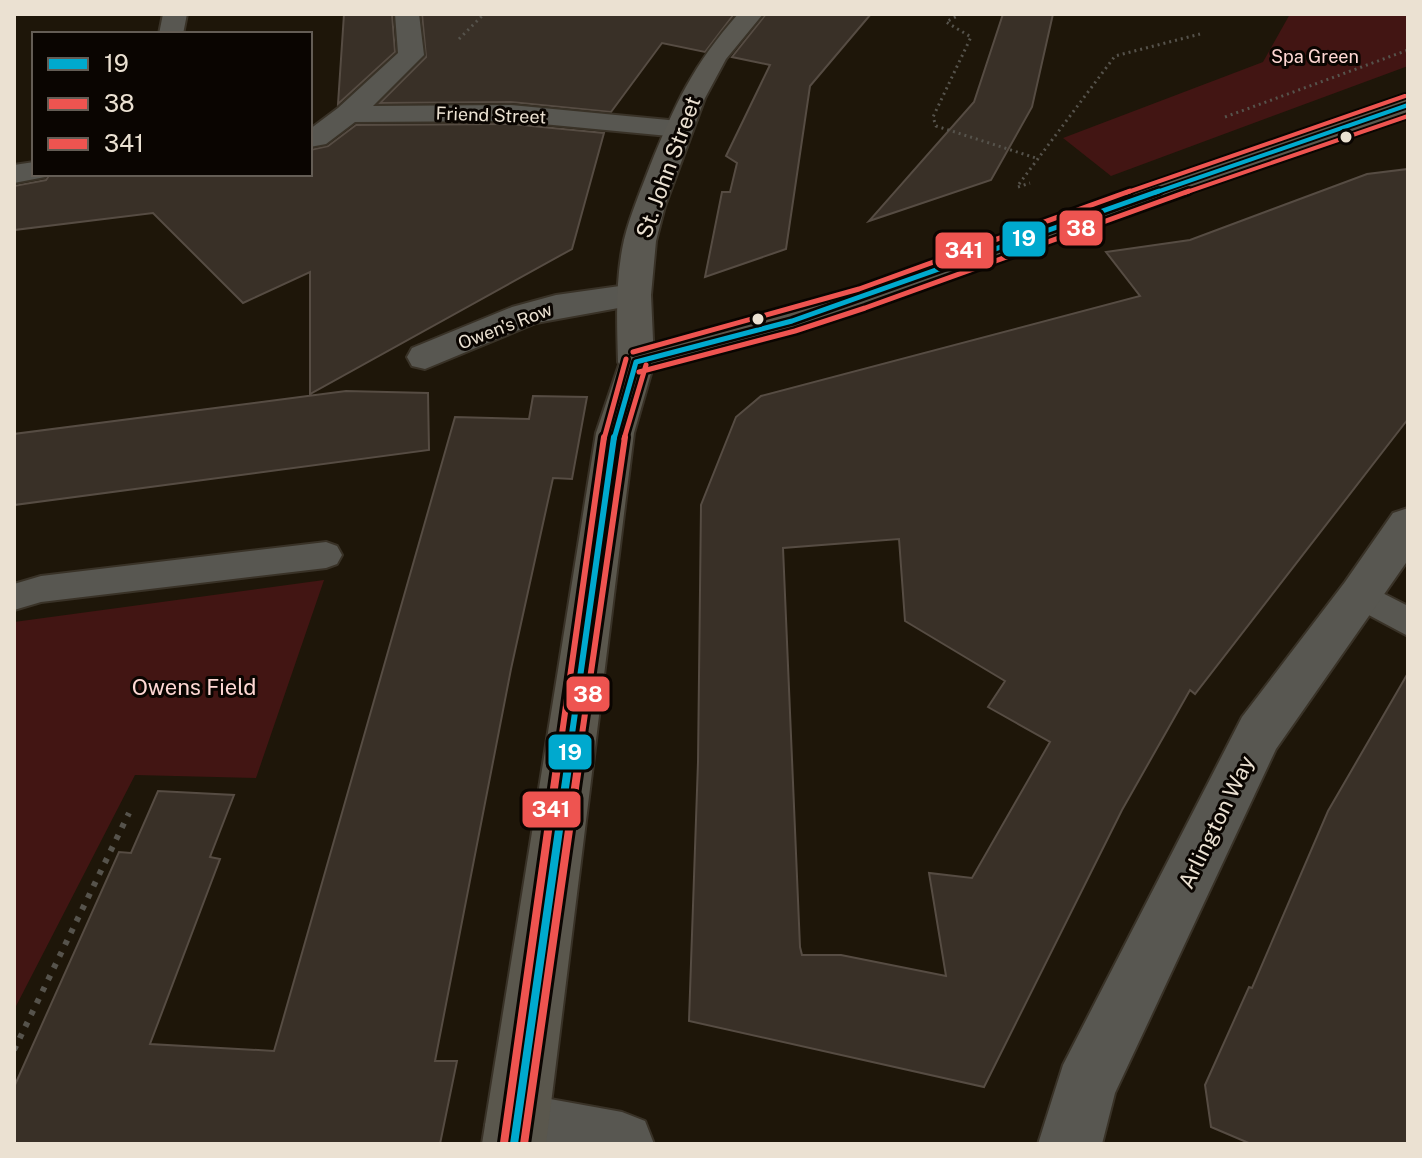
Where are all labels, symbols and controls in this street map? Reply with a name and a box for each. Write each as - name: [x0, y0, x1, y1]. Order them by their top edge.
- legend: [32, 32, 312, 176]
- park label: Spa Green: [1271, 46, 1359, 67]
- text: 19: [104, 49, 129, 77]
- text: 38: [104, 89, 135, 117]
- street label: St. John Street: [630, 93, 706, 241]
- street label: Friend Street: [435, 103, 547, 127]
- text: 341: [104, 129, 144, 157]
- unlabelled marker: [1338, 129, 1354, 145]
- line badge: 38: [1058, 209, 1104, 247]
- text: 38: [1066, 215, 1096, 241]
- line badge: 19: [1001, 220, 1047, 258]
- text: 19: [1012, 225, 1036, 251]
- line badge: 341: [934, 231, 995, 270]
- text: 341: [945, 237, 983, 263]
- street label: Owen's Row: [455, 298, 555, 354]
- unlabelled marker: [750, 311, 766, 327]
- park label: Owens Field: [132, 674, 256, 700]
- line badge: 38: [565, 675, 611, 713]
- text: 38: [573, 681, 603, 707]
- line badge: 19: [547, 733, 593, 771]
- text: 19: [558, 739, 582, 765]
- street label: Arlington Way: [1173, 751, 1259, 893]
- line badge: 341: [521, 790, 582, 829]
- text: 341: [532, 796, 570, 822]

